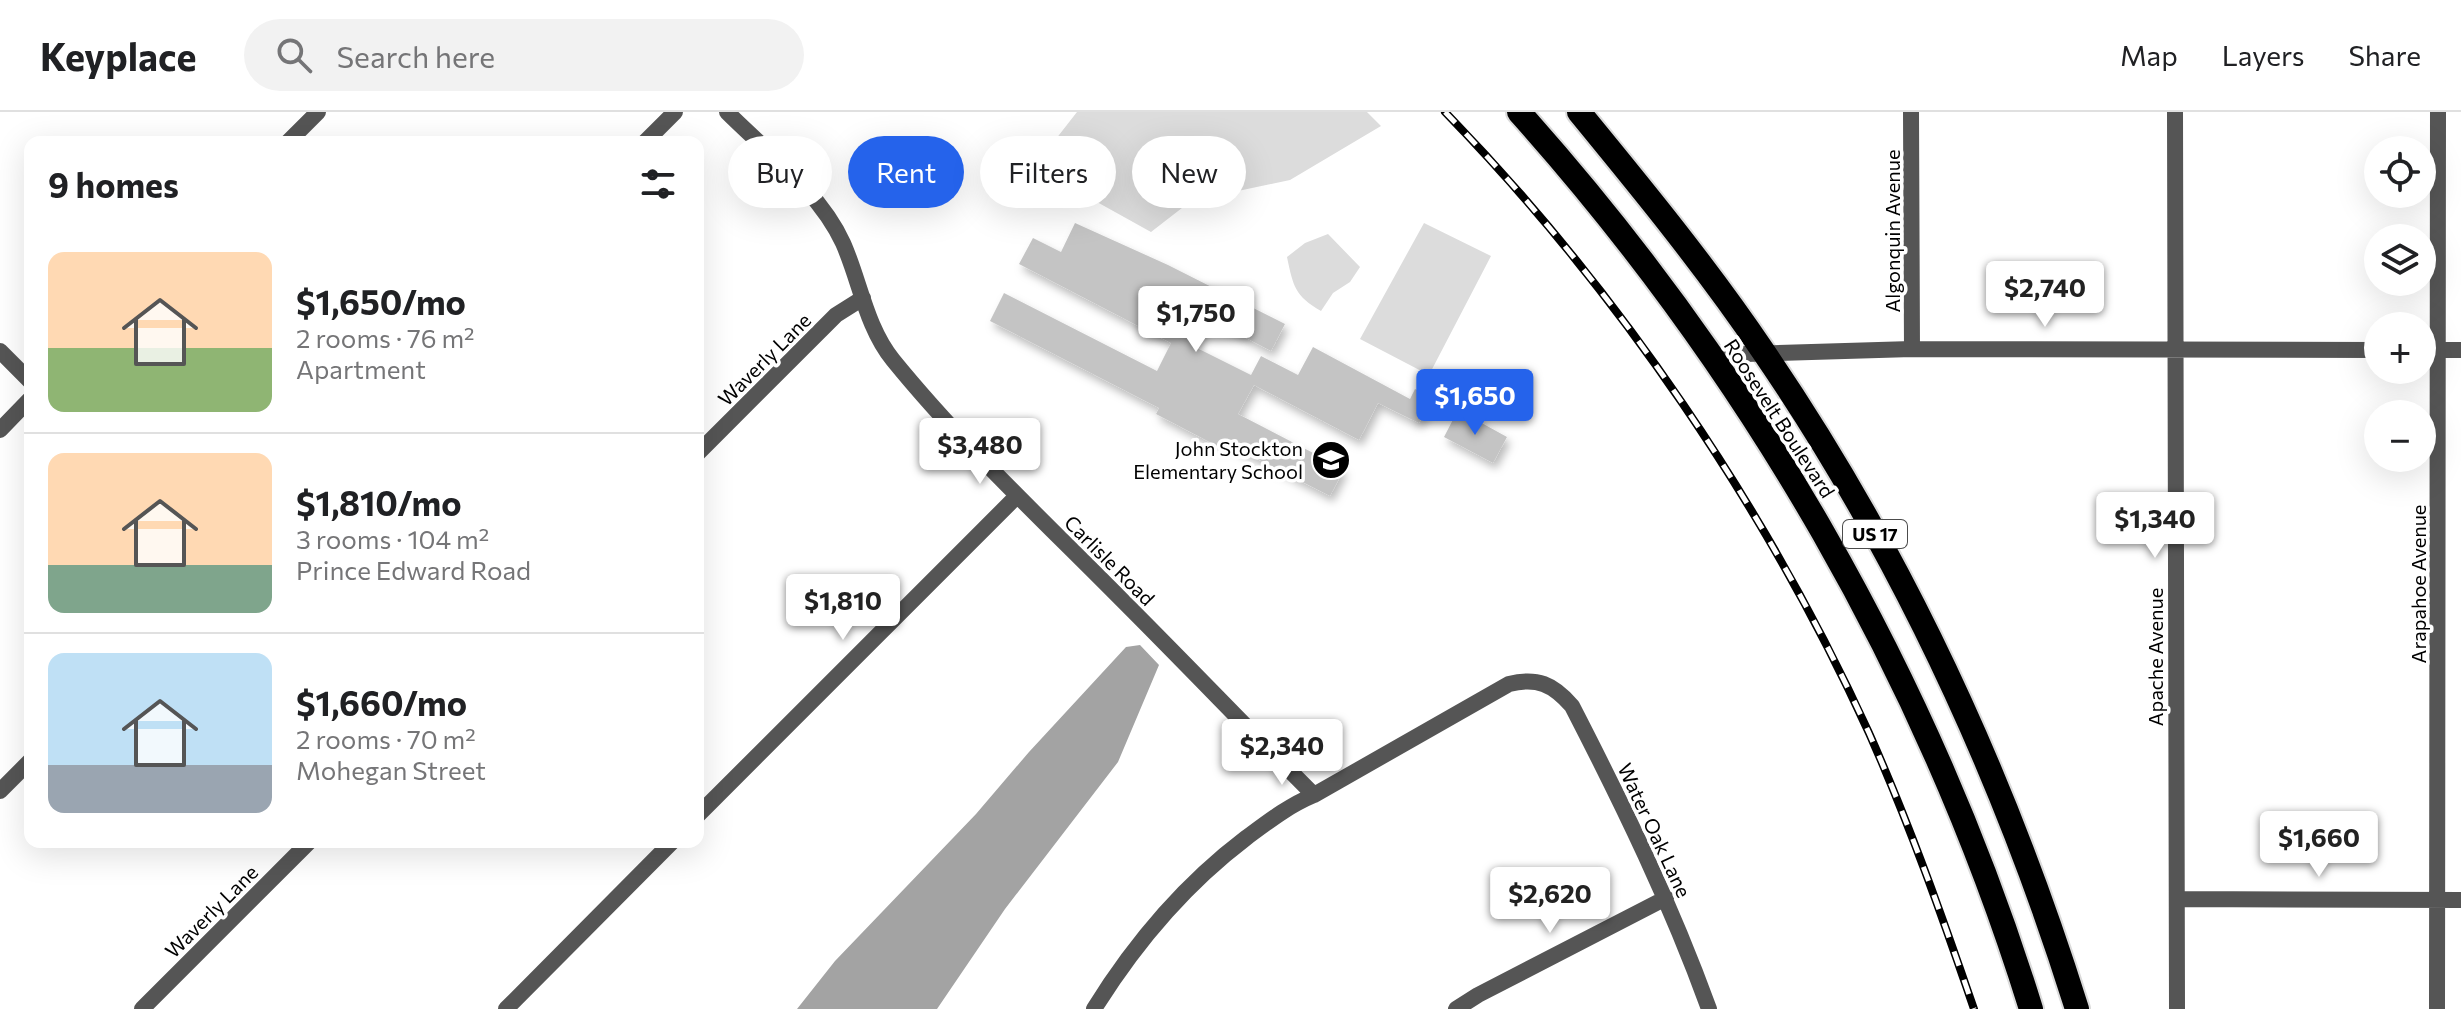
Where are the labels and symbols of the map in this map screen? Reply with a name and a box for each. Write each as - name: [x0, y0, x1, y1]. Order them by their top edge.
- street label: Algonquin Avenue: [1880, 150, 1904, 312]
- pin: $2,740: [1980, 261, 2110, 329]
- pin: $1,750: [1131, 286, 1261, 354]
- street label: Waverly Lane: [713, 308, 815, 410]
- street label: Roosevelt Boulevard: [1720, 334, 1840, 502]
- pin: $1,650: [1410, 369, 1540, 437]
- pin: $3,480: [915, 418, 1045, 486]
- place label: John Stockton Elementary School: [1133, 436, 1303, 483]
- school or university icon: John Stockton Elementary School: [1310, 439, 1352, 481]
- pin: $1,340: [2090, 492, 2220, 560]
- street label: Arapahoe Avenue: [2406, 505, 2430, 663]
- street label: Carlisle Road: [1060, 510, 1160, 610]
- road number: US 17: [1843, 520, 1907, 548]
- pin: $1,810: [778, 574, 908, 642]
- street label: Apache Avenue: [2143, 588, 2167, 726]
- pin: $2,340: [1217, 719, 1347, 787]
- street label: Water Oak Lane: [1613, 759, 1697, 901]
- pin: $1,660: [2254, 811, 2384, 879]
- street label: Waverly Lane: [160, 860, 262, 962]
- pin: $2,620: [1485, 867, 1615, 935]

